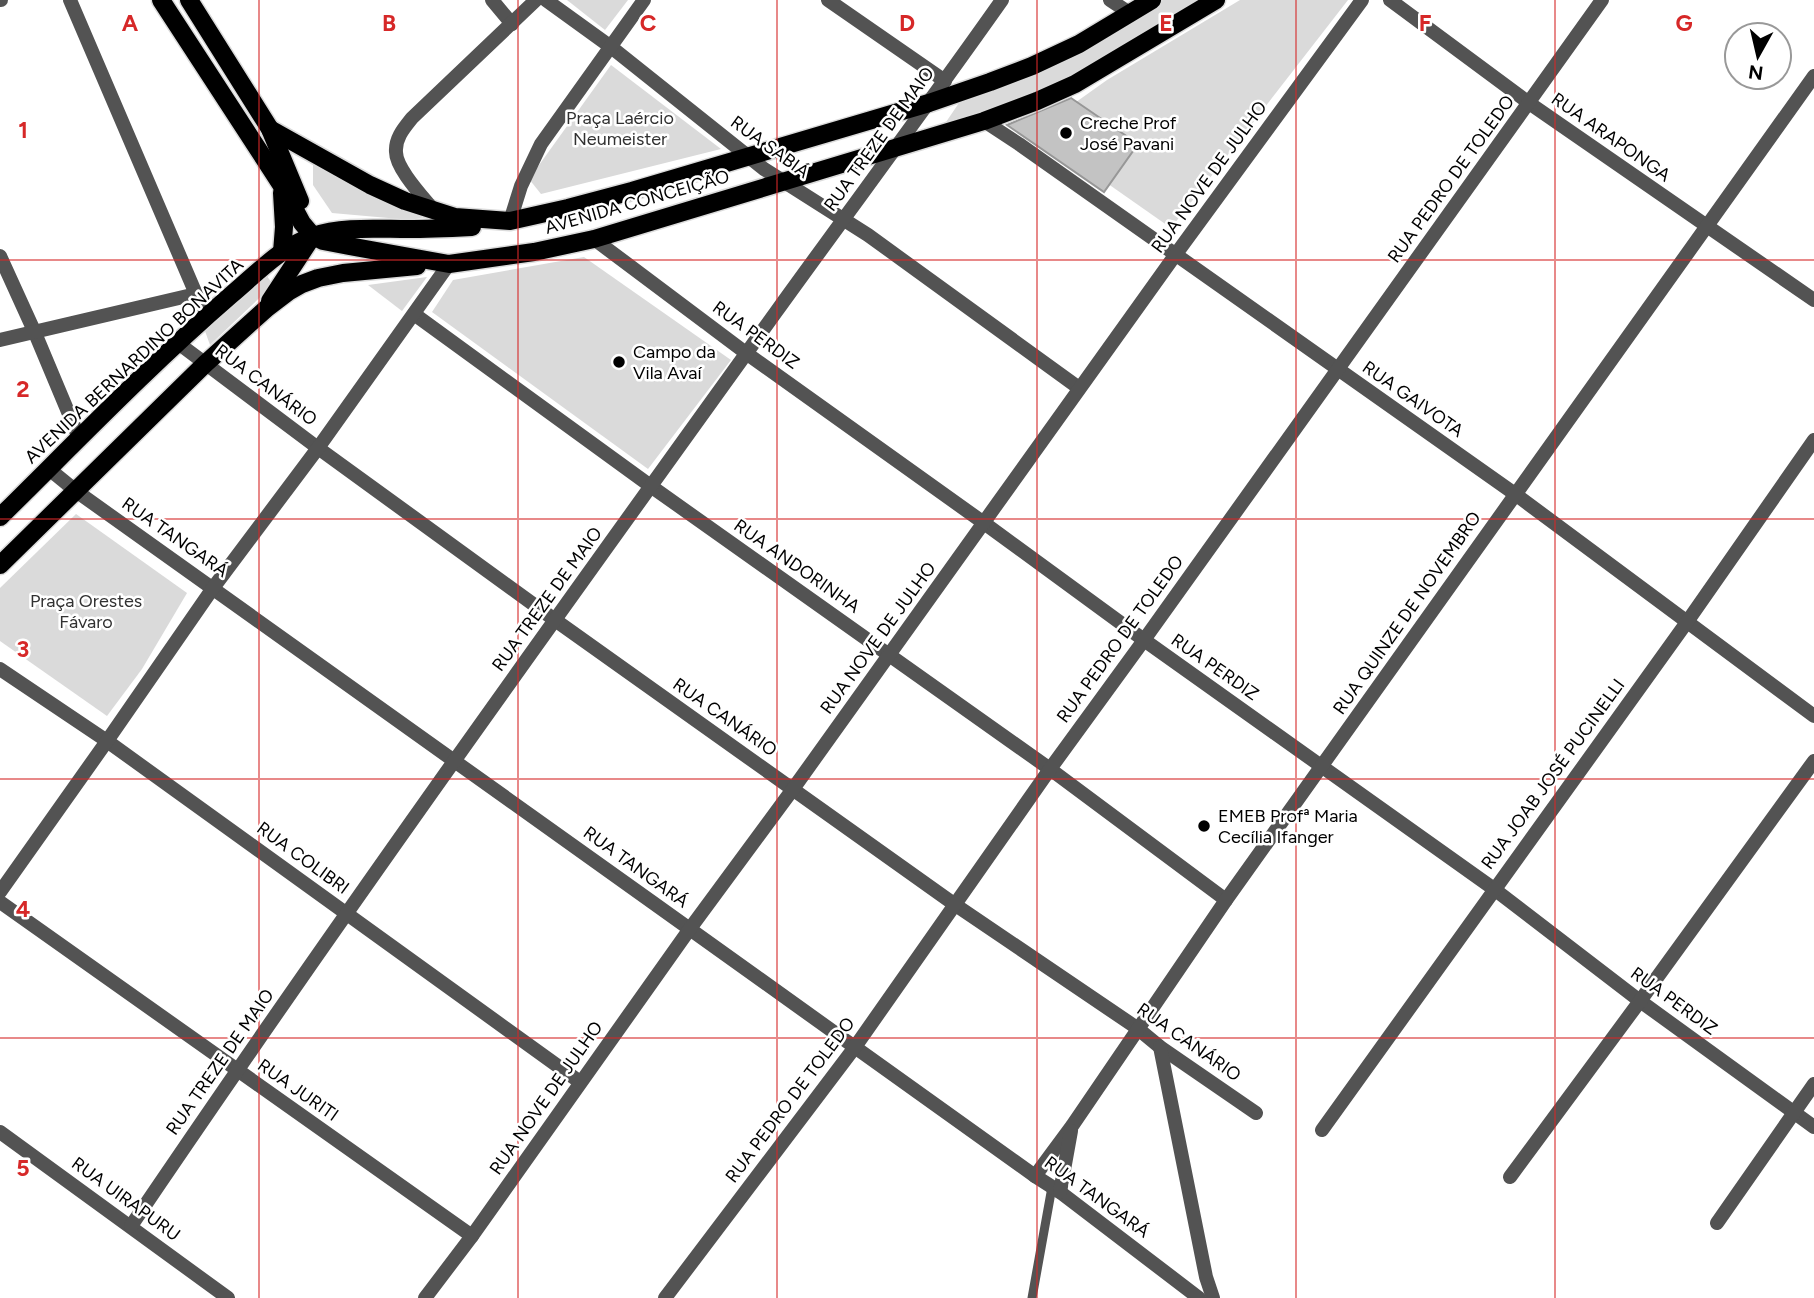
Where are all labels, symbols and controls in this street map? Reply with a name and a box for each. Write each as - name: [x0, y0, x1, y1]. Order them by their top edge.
- text: A: [122, 9, 139, 37]
- text: B: [382, 9, 396, 37]
- text: C: [640, 9, 657, 37]
- text: D: [899, 9, 915, 37]
- text: E: [1159, 9, 1173, 37]
- text: F: [1419, 9, 1432, 37]
- text: G: [1675, 9, 1693, 37]
- north arrow: [1723, 21, 1793, 91]
- text: N: [1747, 60, 1765, 85]
- street label: RUA TREZE DE MAIO: [819, 63, 939, 215]
- street label: RUA ARAPONGA: [1547, 88, 1675, 186]
- street label: RUA PEDRO DE TOLEDO: [1383, 91, 1519, 267]
- street label: RUA NOVE DE JULHO: [1147, 97, 1271, 257]
- park label: Praça Laércio Neumeister: [566, 107, 674, 150]
- street label: RUA SABIÁ: [726, 111, 814, 183]
- place label: Creche Prof José Pavani: [1080, 112, 1177, 155]
- text: 1: [18, 116, 28, 144]
- marker: Creche Prof José Pavani: [1058, 125, 1074, 141]
- street label: AVENIDA CONCEIÇÃO: [542, 165, 732, 239]
- street label: AVENIDA BERNARDINO BONAVITA: [20, 254, 248, 468]
- street label: RUA PERDIZ: [708, 296, 804, 374]
- street label: RUA CANÁRIO: [211, 339, 321, 431]
- place label: Campo da Vila Avaí: [633, 341, 716, 384]
- marker: Campo da Vila Avaí: [611, 354, 627, 370]
- street label: RUA GAIVOTA: [1358, 356, 1468, 442]
- text: 2: [16, 375, 30, 403]
- street label: RUA TANGARÁ: [118, 492, 232, 582]
- street label: RUA QUINZE DE NOVEMBRO: [1328, 507, 1486, 719]
- street label: RUA ANDORINHA: [730, 514, 864, 618]
- street label: RUA TREZE DE MAIO: [487, 523, 607, 675]
- street label: RUA PEDRO DE TOLEDO: [1052, 551, 1188, 727]
- street label: RUA NOVE DE JULHO: [816, 558, 940, 718]
- park label: Praça Orestes Fávaro: [30, 590, 142, 633]
- street label: RUA PERDIZ: [1167, 629, 1263, 705]
- text: 3: [17, 635, 29, 663]
- street label: RUA CANÁRIO: [669, 673, 781, 761]
- street label: RUA JOAB JOSÉ PUCINELLI: [1476, 674, 1630, 874]
- place label: EMEB Profª Maria Cecília Ifanger: [1218, 805, 1358, 848]
- street label: RUA COLIBRI: [252, 817, 354, 899]
- marker: EMEB Profª Maria Cecília Ifanger: [1196, 818, 1212, 834]
- street label: RUA TANGARÁ: [579, 821, 693, 913]
- text: 4: [16, 895, 30, 923]
- street label: RUA PERDIZ: [1626, 962, 1722, 1040]
- street label: RUA TREZE DE MAIO: [161, 985, 279, 1139]
- street label: RUA CANÁRIO: [1133, 998, 1245, 1086]
- street label: RUA PEDRO DE TOLEDO: [721, 1013, 859, 1187]
- street label: RUA NOVE DE JULHO: [485, 1017, 607, 1179]
- street label: RUA JURITI: [253, 1054, 343, 1126]
- street label: RUA TANGARÁ: [1040, 1151, 1154, 1243]
- street label: RUA UIRAPURU: [67, 1152, 185, 1246]
- text: 5: [16, 1154, 30, 1182]

